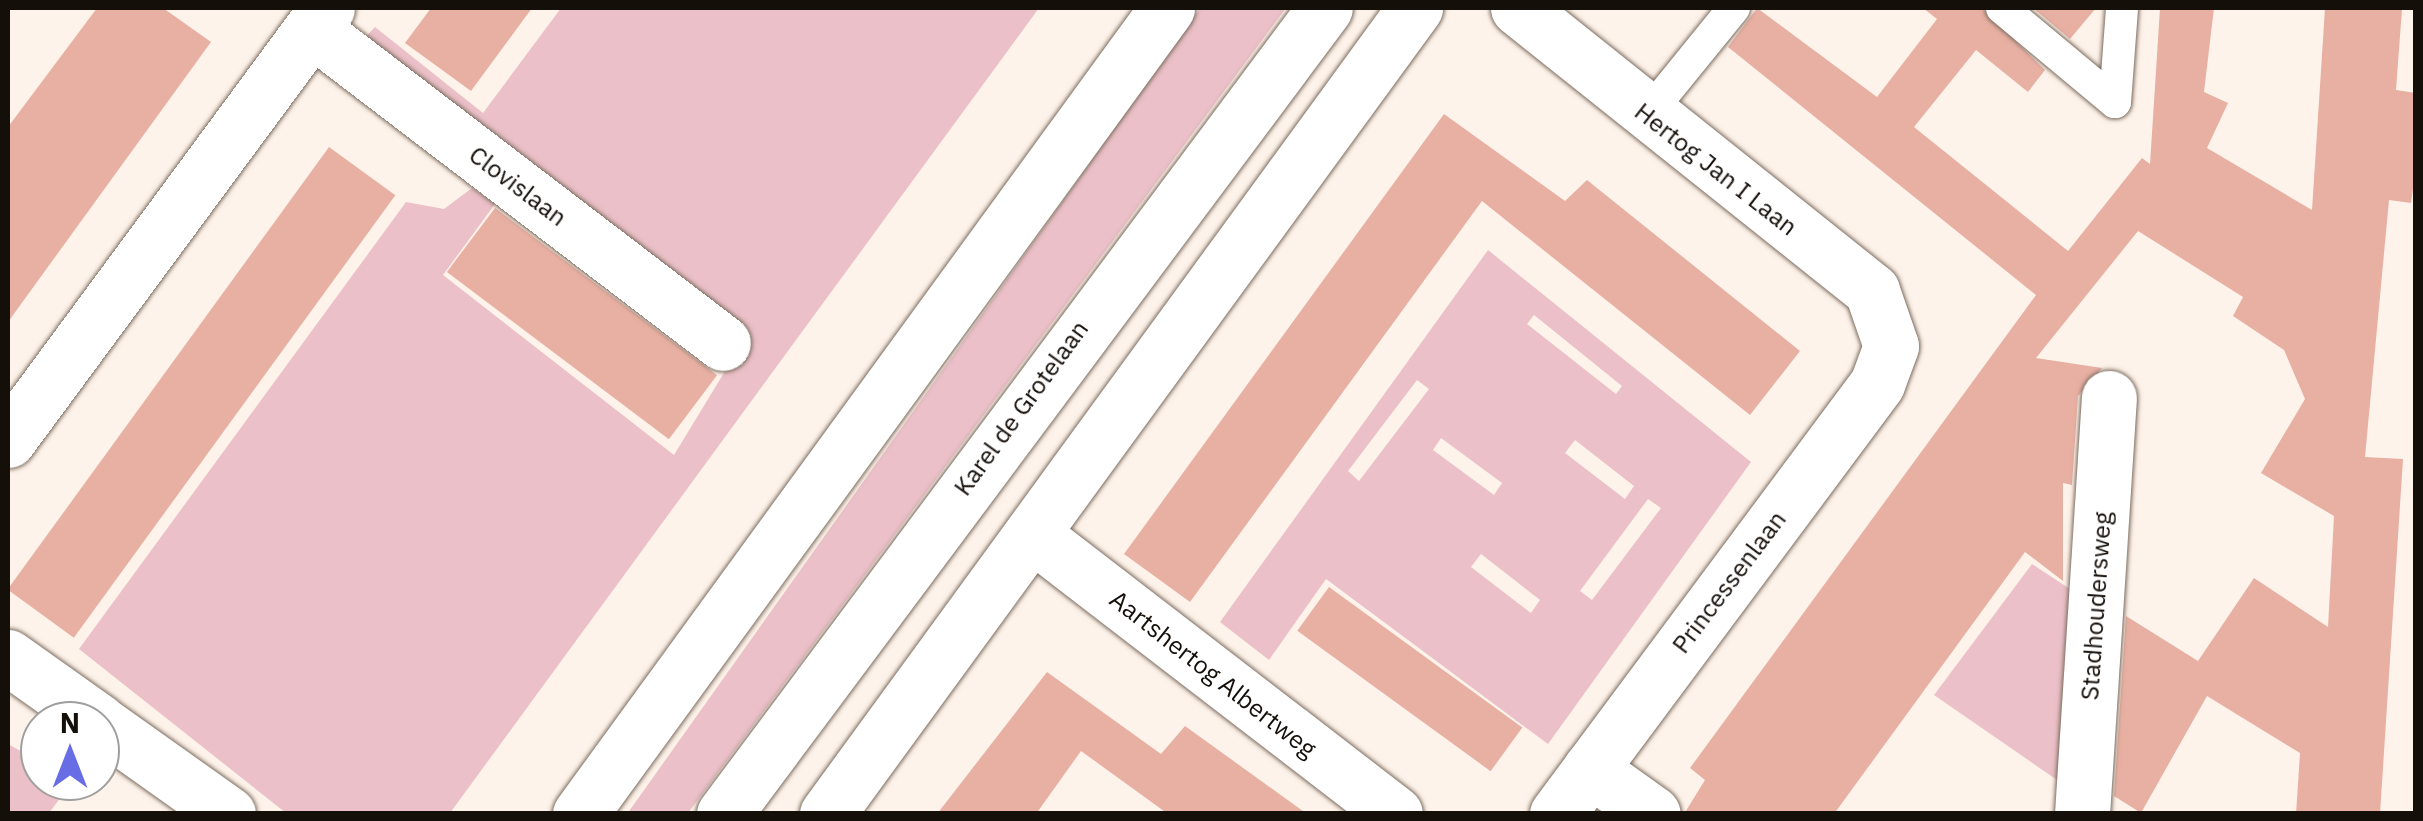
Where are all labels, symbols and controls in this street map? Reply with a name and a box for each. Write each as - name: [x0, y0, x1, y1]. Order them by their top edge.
- street label: Hertog Jan I Laan: [1629, 96, 1803, 242]
- street label: Clovislaan: [463, 140, 573, 232]
- street label: Karel de Grotelaan: [947, 315, 1095, 501]
- street label: Princessenlaan: [1666, 505, 1792, 659]
- street label: Stadhoudersweg: [2074, 511, 2118, 701]
- street label: Aartshertog Albertweg: [1104, 584, 1322, 764]
- north arrow: [20, 701, 120, 801]
- text: N: [60, 704, 80, 741]

